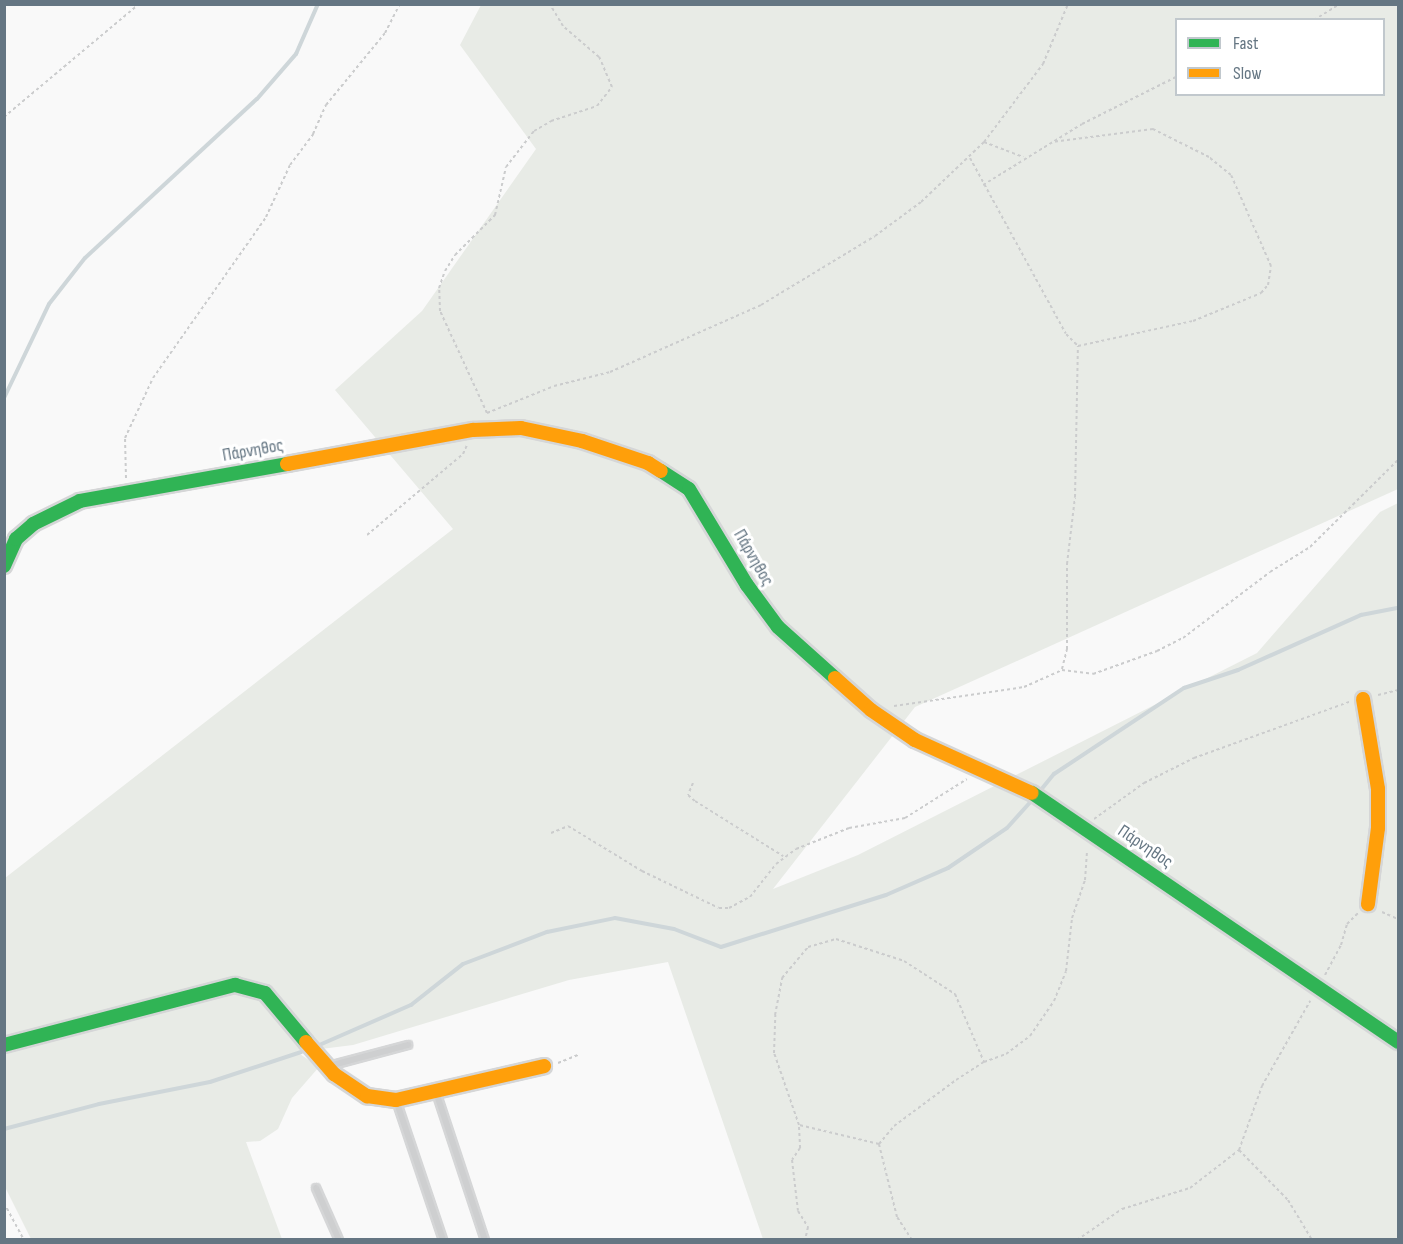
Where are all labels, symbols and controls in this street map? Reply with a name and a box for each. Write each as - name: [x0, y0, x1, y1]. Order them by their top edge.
- legend: [1175, 18, 1385, 96]
- text: Fast: [1233, 33, 1258, 54]
- text: Slow: [1233, 63, 1262, 84]
- street label: Πάρνηθος: [221, 435, 285, 467]
- street label: Πάρνηθος: [728, 526, 778, 590]
- street label: Πάρνηθος: [1113, 821, 1177, 873]

